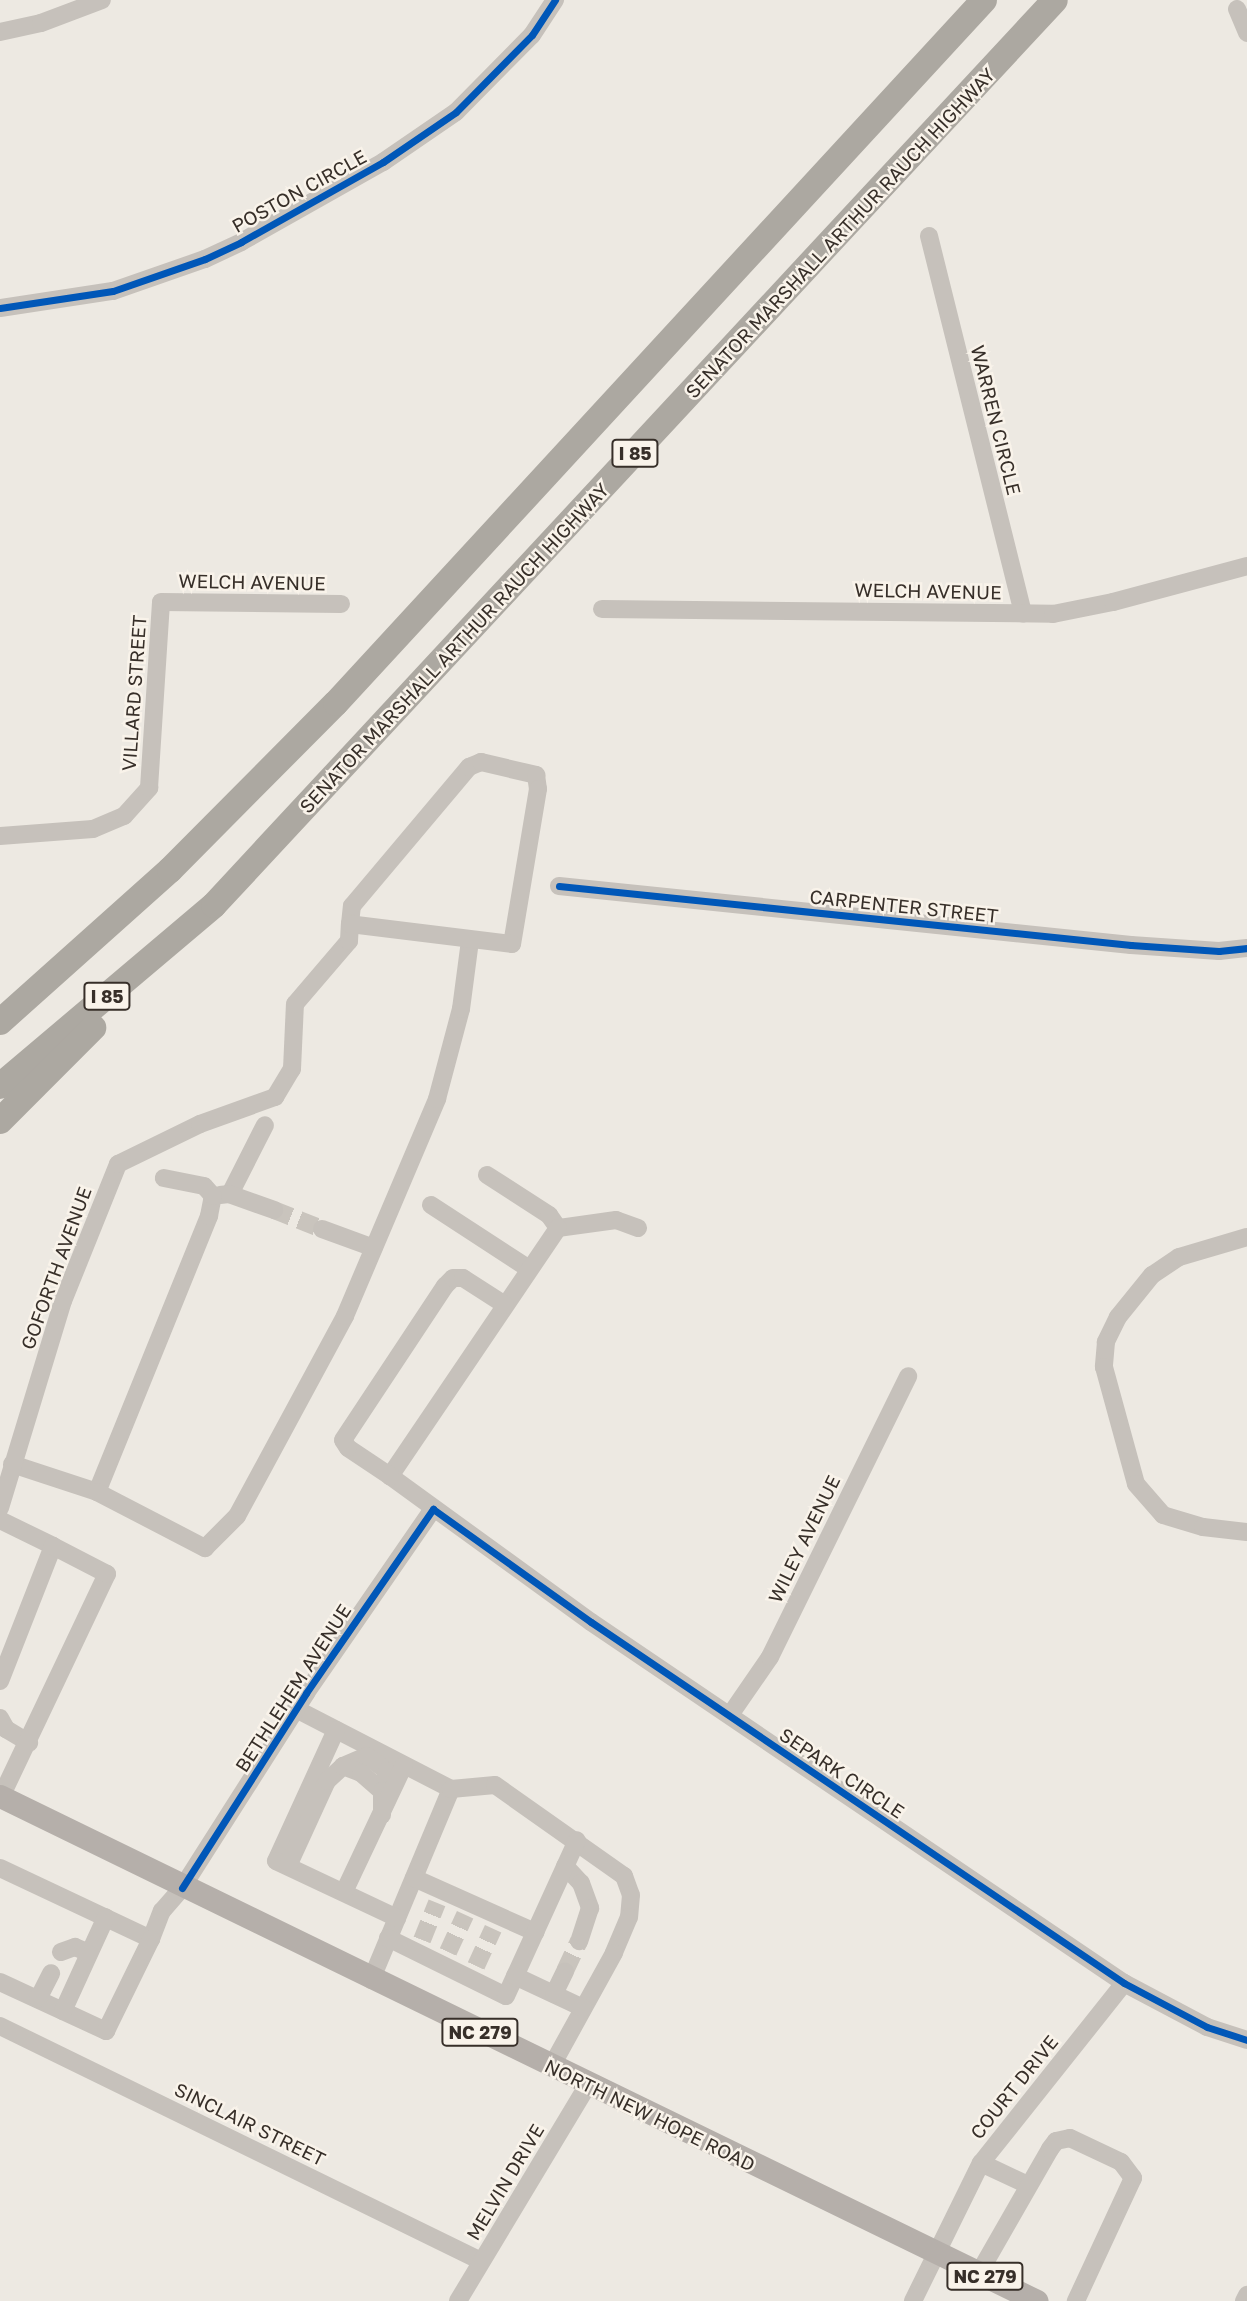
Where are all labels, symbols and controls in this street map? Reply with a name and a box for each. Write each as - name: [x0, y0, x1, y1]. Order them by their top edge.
- street label: SENATOR MARSHALL ARTHUR RAUCH HIGHWAY: [681, 63, 999, 403]
- street label: POSTON CIRCLE: [228, 145, 370, 237]
- street label: WARREN CIRCLE: [966, 343, 1026, 497]
- road number: I 85: [610, 438, 660, 467]
- street label: SENATOR MARSHALL ARTHUR RAUCH HIGHWAY: [295, 478, 613, 818]
- street label: WELCH AVENUE: [178, 569, 326, 595]
- street label: WELCH AVENUE: [854, 578, 1002, 604]
- street label: VILLARD STREET: [117, 614, 151, 772]
- street label: CARPENTER STREET: [809, 885, 999, 927]
- road number: I 85: [82, 981, 132, 1010]
- street label: GOFORTH AVENUE: [16, 1183, 96, 1353]
- street label: WILEY AVENUE: [763, 1472, 845, 1606]
- street label: BETHLEHEM AVENUE: [230, 1600, 356, 1776]
- street label: SEPARK CIRCLE: [775, 1723, 909, 1823]
- road number: NC 279: [440, 2018, 520, 2046]
- street label: COURT DRIVE: [965, 2031, 1063, 2143]
- street label: NORTH NEW HOPE ROAD: [541, 2054, 759, 2176]
- street label: SINCLAIR STREET: [171, 2078, 329, 2170]
- street label: MELVIN DRIVE: [461, 2120, 549, 2244]
- road number: NC 279: [945, 2262, 1025, 2290]

